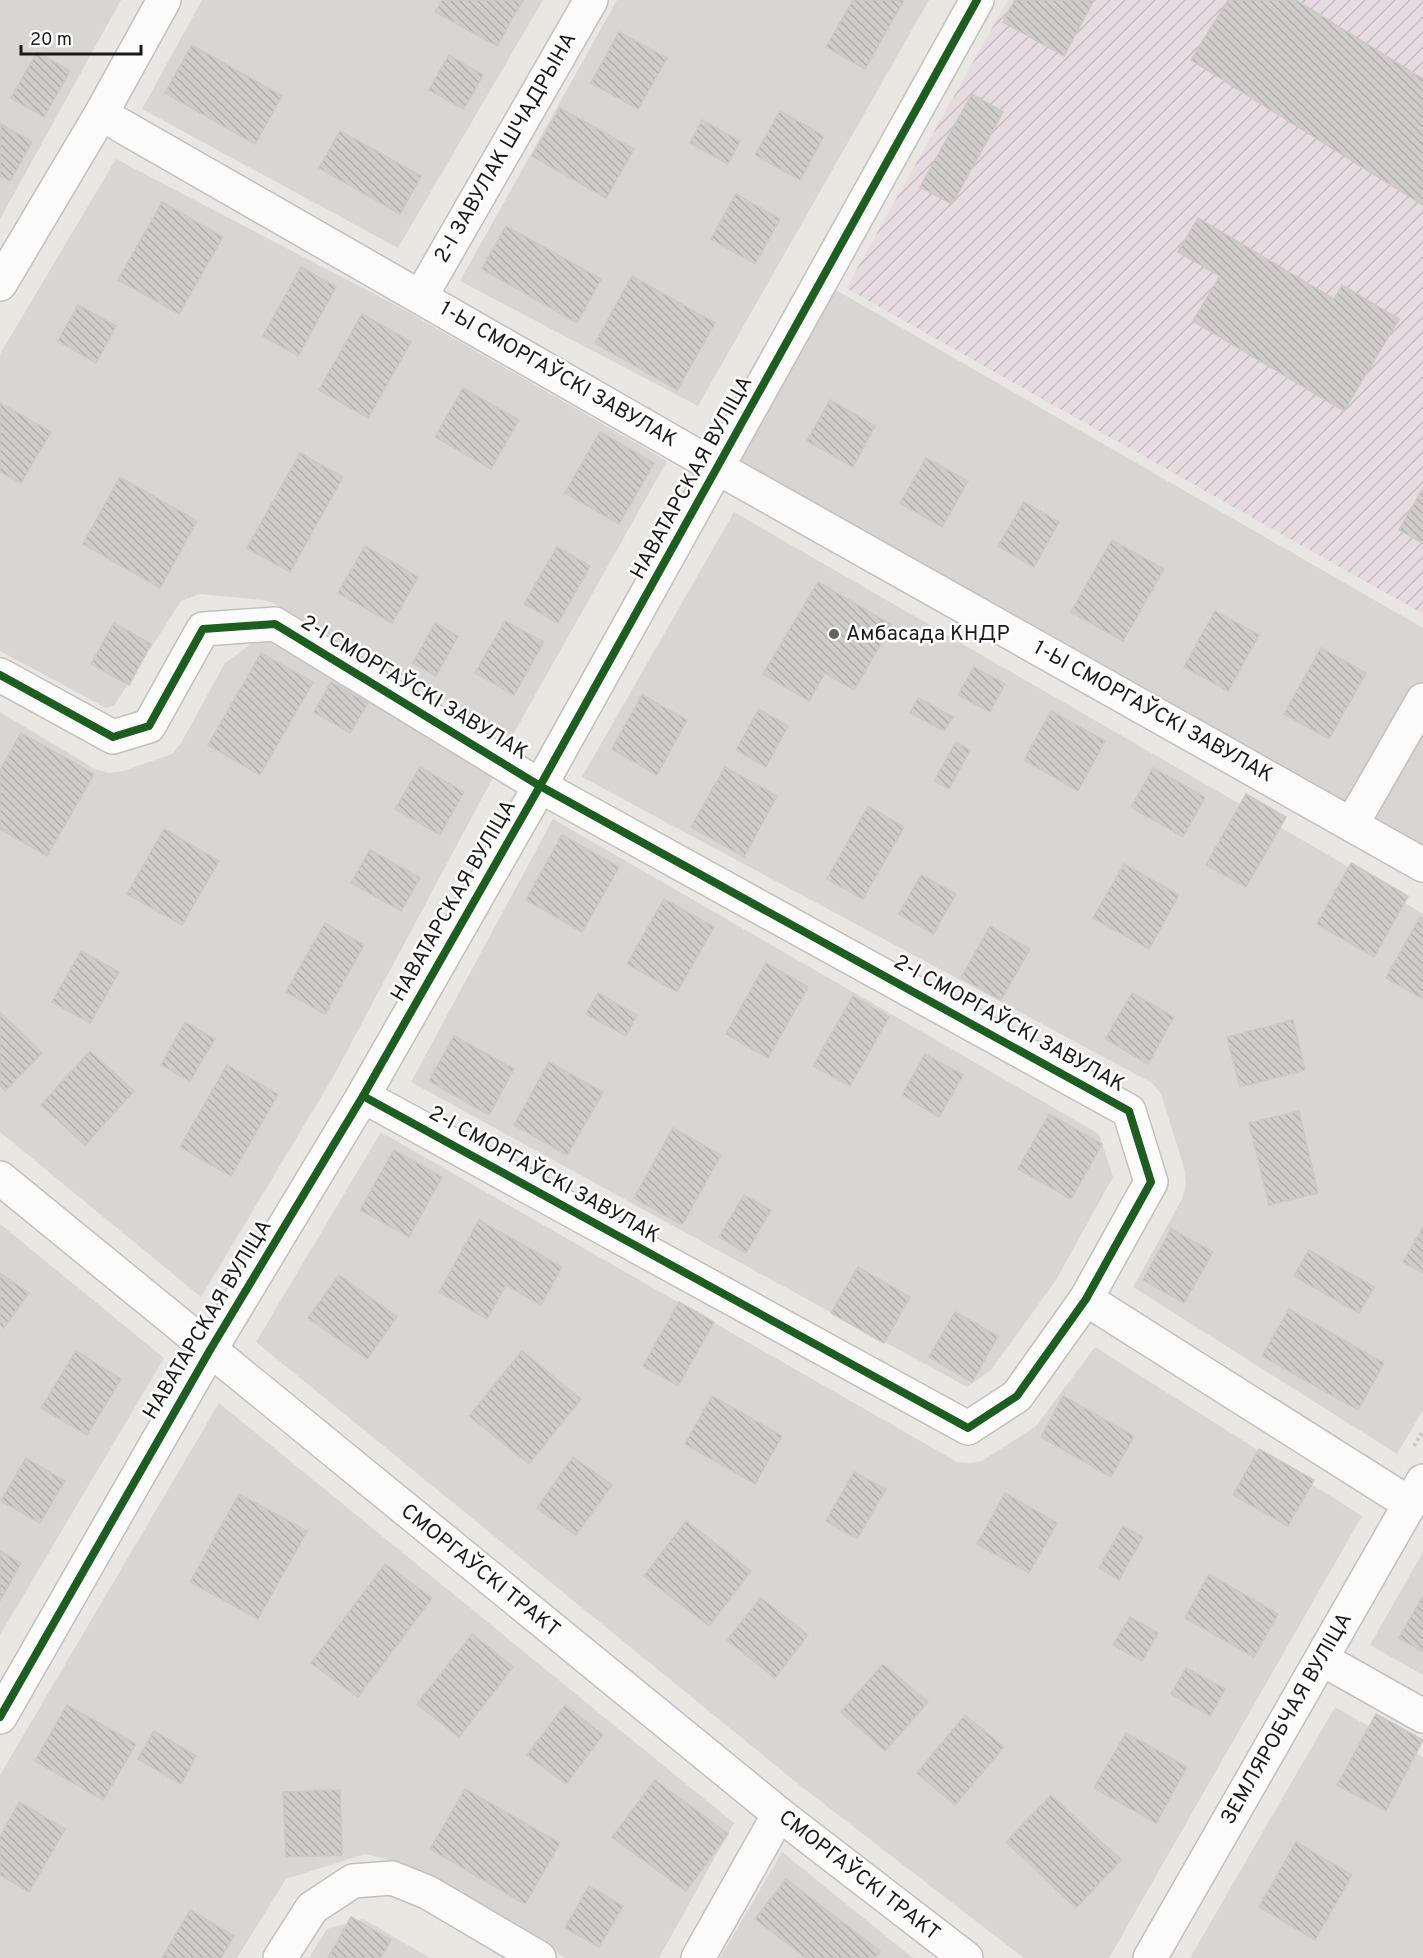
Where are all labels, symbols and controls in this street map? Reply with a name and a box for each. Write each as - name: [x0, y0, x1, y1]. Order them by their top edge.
- scale bar: [21, 18, 141, 56]
- street label: 2-І ЗАВУЛАК ШЧАДРЫНА: [429, 28, 583, 268]
- text: 20 m: [30, 29, 72, 52]
- street label: 1-Ы СМОРГАЎСКІ ЗАВУЛАК: [434, 295, 682, 454]
- street label: НАВАТАРСКАЯ ВУЛІЦА: [625, 372, 759, 584]
- street label: 2-І СМОРГАЎСКІ ЗАВУЛАК: [295, 609, 533, 767]
- place label: Амбасада КНДР: [846, 621, 1010, 648]
- marker: Амбасада КНДР: [827, 627, 841, 641]
- street label: 1-Ы СМОРГАЎСКІ ЗАВУЛАК: [1028, 634, 1278, 789]
- street label: НАВАТАРСКАЯ ВУЛІЦА: [385, 795, 523, 1007]
- street label: 2-І СМОРГАЎСКІ ЗАВУЛАК: [889, 948, 1130, 1099]
- street label: 2-І СМОРГАЎСКІ ЗАВУЛАК: [424, 1099, 665, 1250]
- street label: НАВАТАРСКАЯ ВУЛІЦА: [138, 1215, 278, 1425]
- street label: СМОРГАЎСКІ ТРАКТ: [395, 1498, 566, 1644]
- street label: ЗЕМЛЯРОБЧАЯ ВУЛІЦА: [1215, 1608, 1359, 1830]
- street label: СМОРГАЎСКІ ТРАКТ: [773, 1804, 946, 1947]

